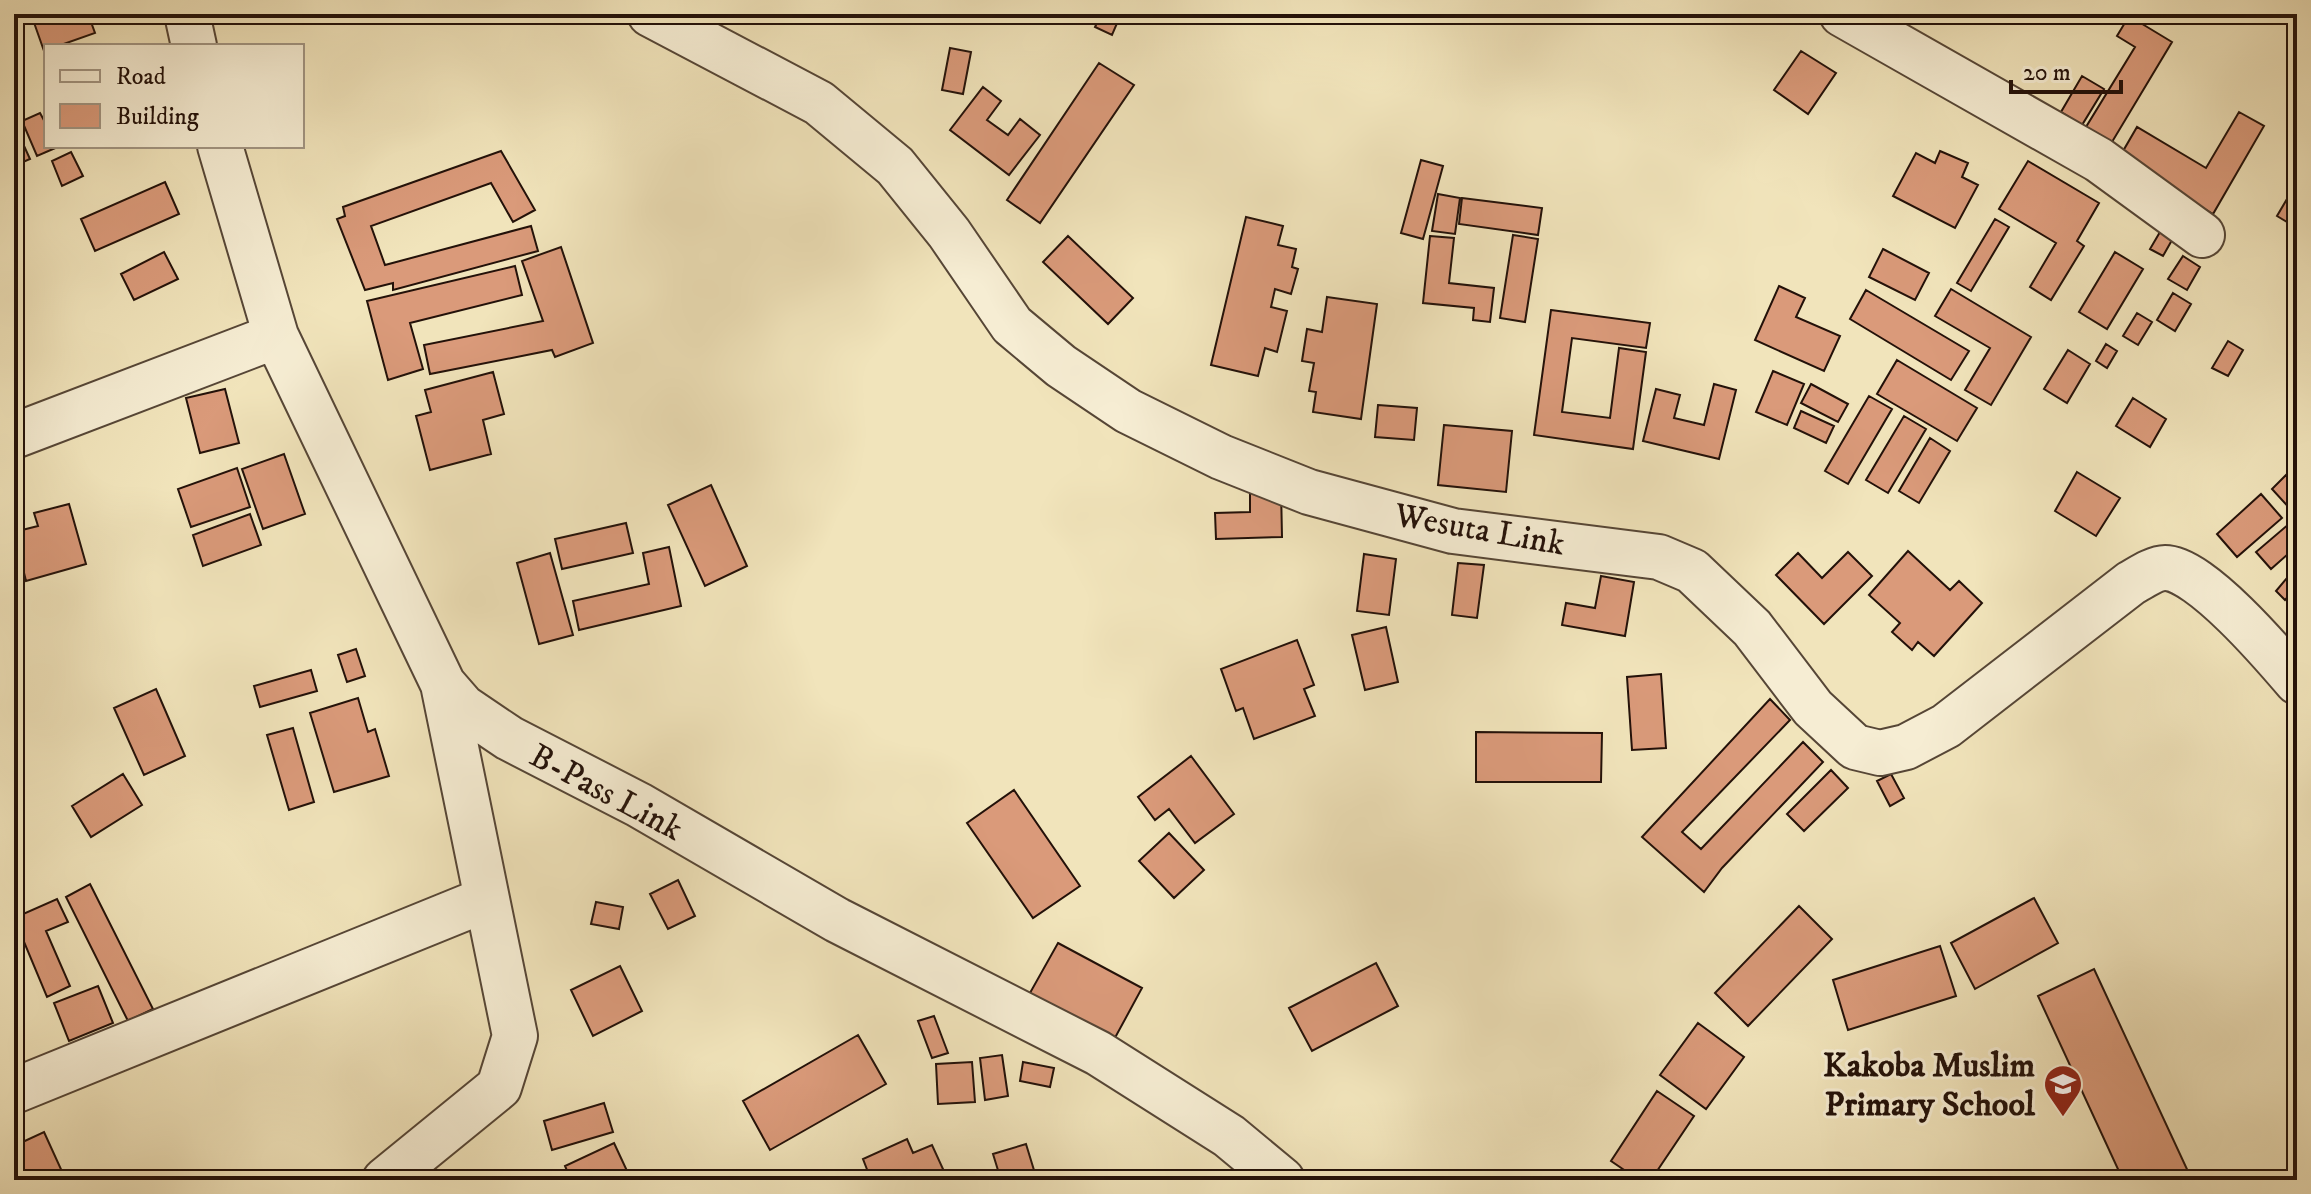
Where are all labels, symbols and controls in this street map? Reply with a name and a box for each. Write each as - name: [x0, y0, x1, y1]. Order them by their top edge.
- legend: [44, 44, 304, 148]
- scale bar: [2011, 44, 2121, 94]
- text: 20 m: [2023, 58, 2071, 88]
- text: Road: [116, 62, 166, 92]
- text: Building: [116, 102, 199, 132]
- street label: Wesuta Link: [1390, 494, 1568, 566]
- street label: B-Pass Link: [522, 735, 690, 851]
- place label: Kakoba Muslim Primary School: [1823, 1045, 2036, 1126]
- school or university icon: Kakoba Muslim Primary School: [2042, 1063, 2084, 1118]

